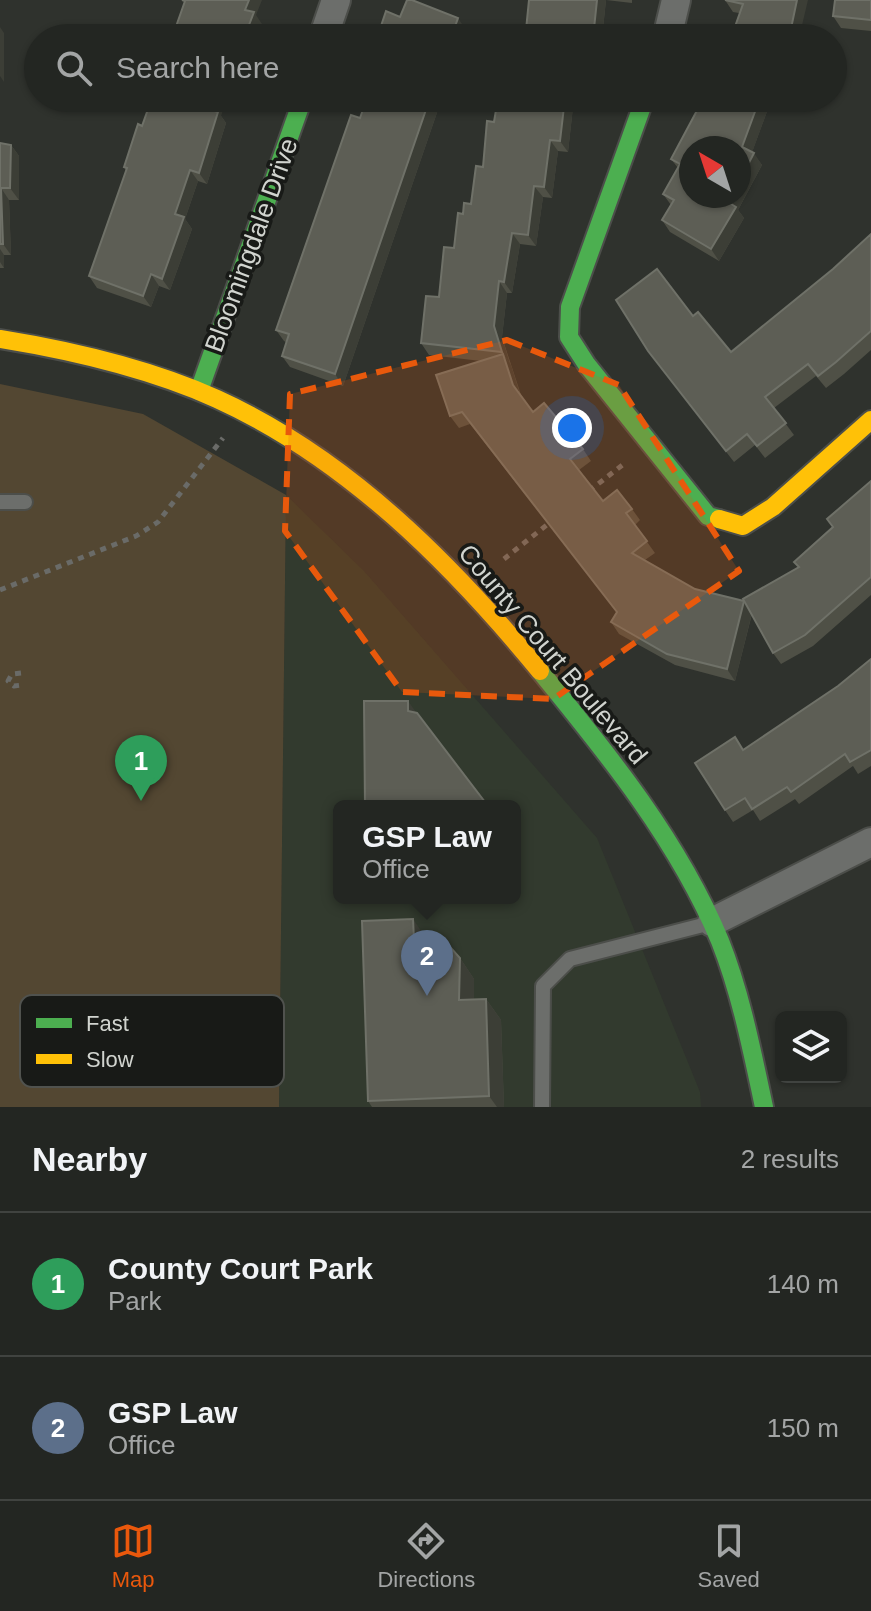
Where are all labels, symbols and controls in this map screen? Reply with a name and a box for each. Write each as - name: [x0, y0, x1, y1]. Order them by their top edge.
- search box: [24, 24, 847, 112]
- icon: search: [52, 46, 96, 90]
- text: Search here: [116, 51, 279, 84]
- street label: Bloomingdale Drive: [198, 134, 304, 356]
- north arrow: [679, 136, 751, 208]
- your location: [552, 408, 592, 448]
- street label: County Court Boulevard: [452, 538, 654, 770]
- pin: 1: [115, 735, 167, 801]
- popup: [333, 800, 521, 904]
- text: GSP Law: [362, 820, 492, 853]
- text: Office: [362, 854, 430, 884]
- pin: 2: [401, 930, 453, 996]
- legend: [20, 995, 284, 1087]
- text: Fast: [86, 1011, 129, 1036]
- map controls: [775, 1011, 847, 1083]
- button: layers: [775, 1011, 847, 1083]
- text: Slow: [86, 1047, 134, 1072]
- text: Nearby: [32, 1140, 147, 1178]
- text: 2 results: [741, 1144, 839, 1174]
- text: County Court Park: [108, 1252, 373, 1285]
- text: 1: [51, 1269, 65, 1299]
- text: 140 m: [767, 1269, 839, 1299]
- text: Park: [108, 1286, 161, 1316]
- text: GSP Law: [108, 1396, 238, 1429]
- text: 2: [51, 1413, 65, 1443]
- text: 150 m: [767, 1413, 839, 1443]
- text: Office: [108, 1430, 175, 1460]
- tab: Map: [111, 1519, 155, 1593]
- tab: Directions: [377, 1519, 475, 1593]
- tab: Saved: [697, 1519, 760, 1593]

